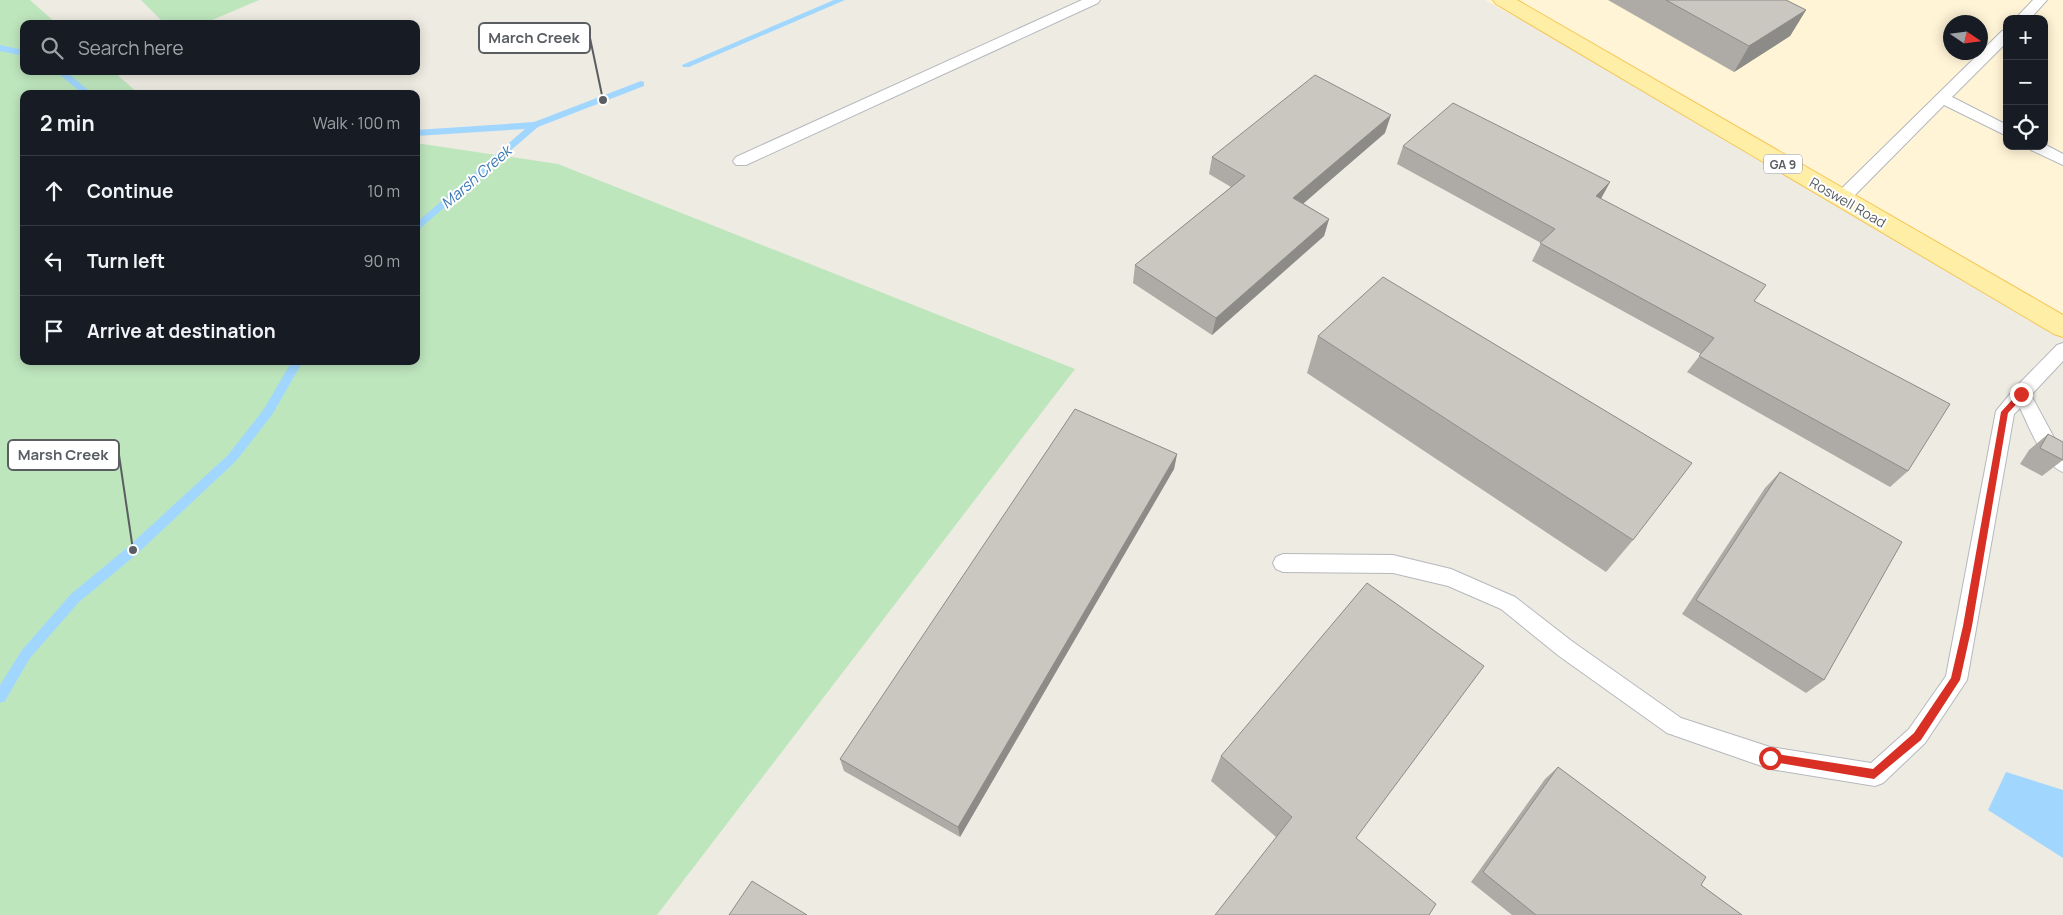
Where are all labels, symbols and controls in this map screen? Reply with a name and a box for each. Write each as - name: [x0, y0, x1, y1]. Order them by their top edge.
- north arrow: [1943, 15, 1988, 60]
- map controls: [2003, 15, 2048, 150]
- button: +: [2003, 15, 2048, 60]
- search box: [20, 20, 420, 75]
- callout: March Creek: [479, 23, 590, 53]
- text: March Creek: [488, 27, 581, 48]
- icon: search: [38, 34, 66, 62]
- text: Search here: [78, 35, 184, 61]
- button: −: [2003, 60, 2048, 105]
- button: locate: [2003, 105, 2048, 150]
- text: 2 min: [40, 109, 95, 137]
- text: Walk · 100 m: [313, 112, 400, 134]
- water label: Marsh Creek: [436, 139, 518, 213]
- road number: GA 9: [1764, 154, 1802, 173]
- street label: Roswell Road: [1806, 172, 1890, 232]
- icon: ahead: [40, 177, 68, 205]
- text: Continue: [87, 178, 173, 204]
- text: 10 m: [367, 180, 400, 202]
- icon: left: [40, 247, 68, 275]
- text: Turn left: [87, 248, 165, 274]
- text: 90 m: [364, 250, 400, 272]
- icon: arrive: [40, 317, 68, 345]
- text: Arrive at destination: [87, 318, 276, 344]
- route end: [2010, 383, 2033, 406]
- callout: Marsh Creek: [8, 440, 119, 470]
- text: Marsh Creek: [18, 444, 109, 465]
- route start: [1759, 747, 1782, 770]

